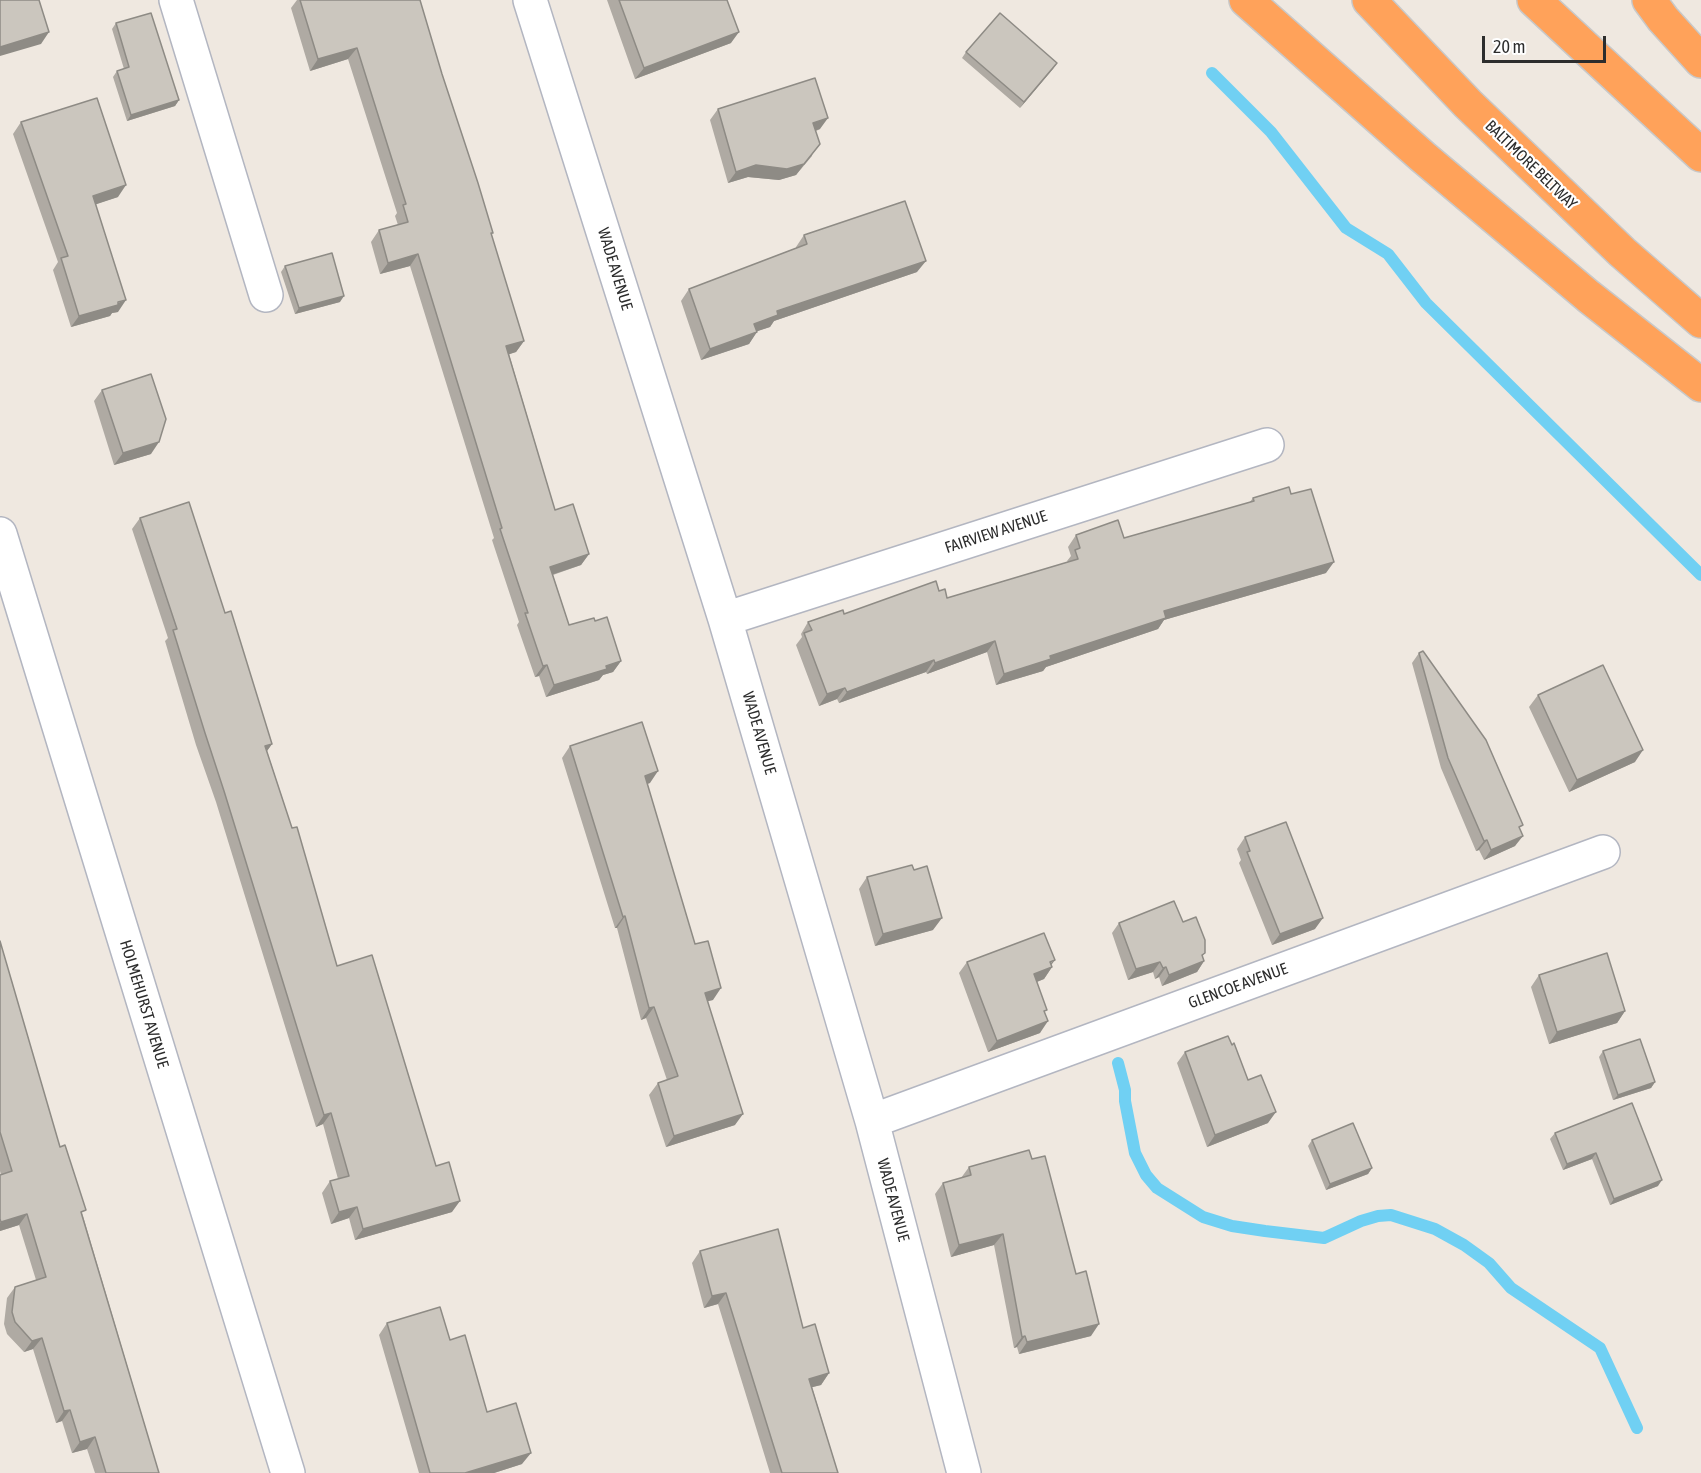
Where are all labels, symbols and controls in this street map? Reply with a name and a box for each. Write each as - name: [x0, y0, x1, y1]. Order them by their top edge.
- scale bar: [1485, 24, 1610, 62]
- text: 20 m: [1493, 36, 1525, 57]
- street label: BALTIMORE BELTWAY: [1481, 116, 1581, 214]
- street label: WADE AVENUE: [593, 226, 637, 312]
- street label: FAIRVIEW AVENUE: [942, 506, 1050, 558]
- street label: WADE AVENUE: [738, 690, 780, 776]
- street label: HOLMEHURST AVENUE: [115, 938, 173, 1070]
- street label: GLENCOE AVENUE: [1186, 959, 1290, 1013]
- street label: WADE AVENUE: [873, 1156, 913, 1244]

